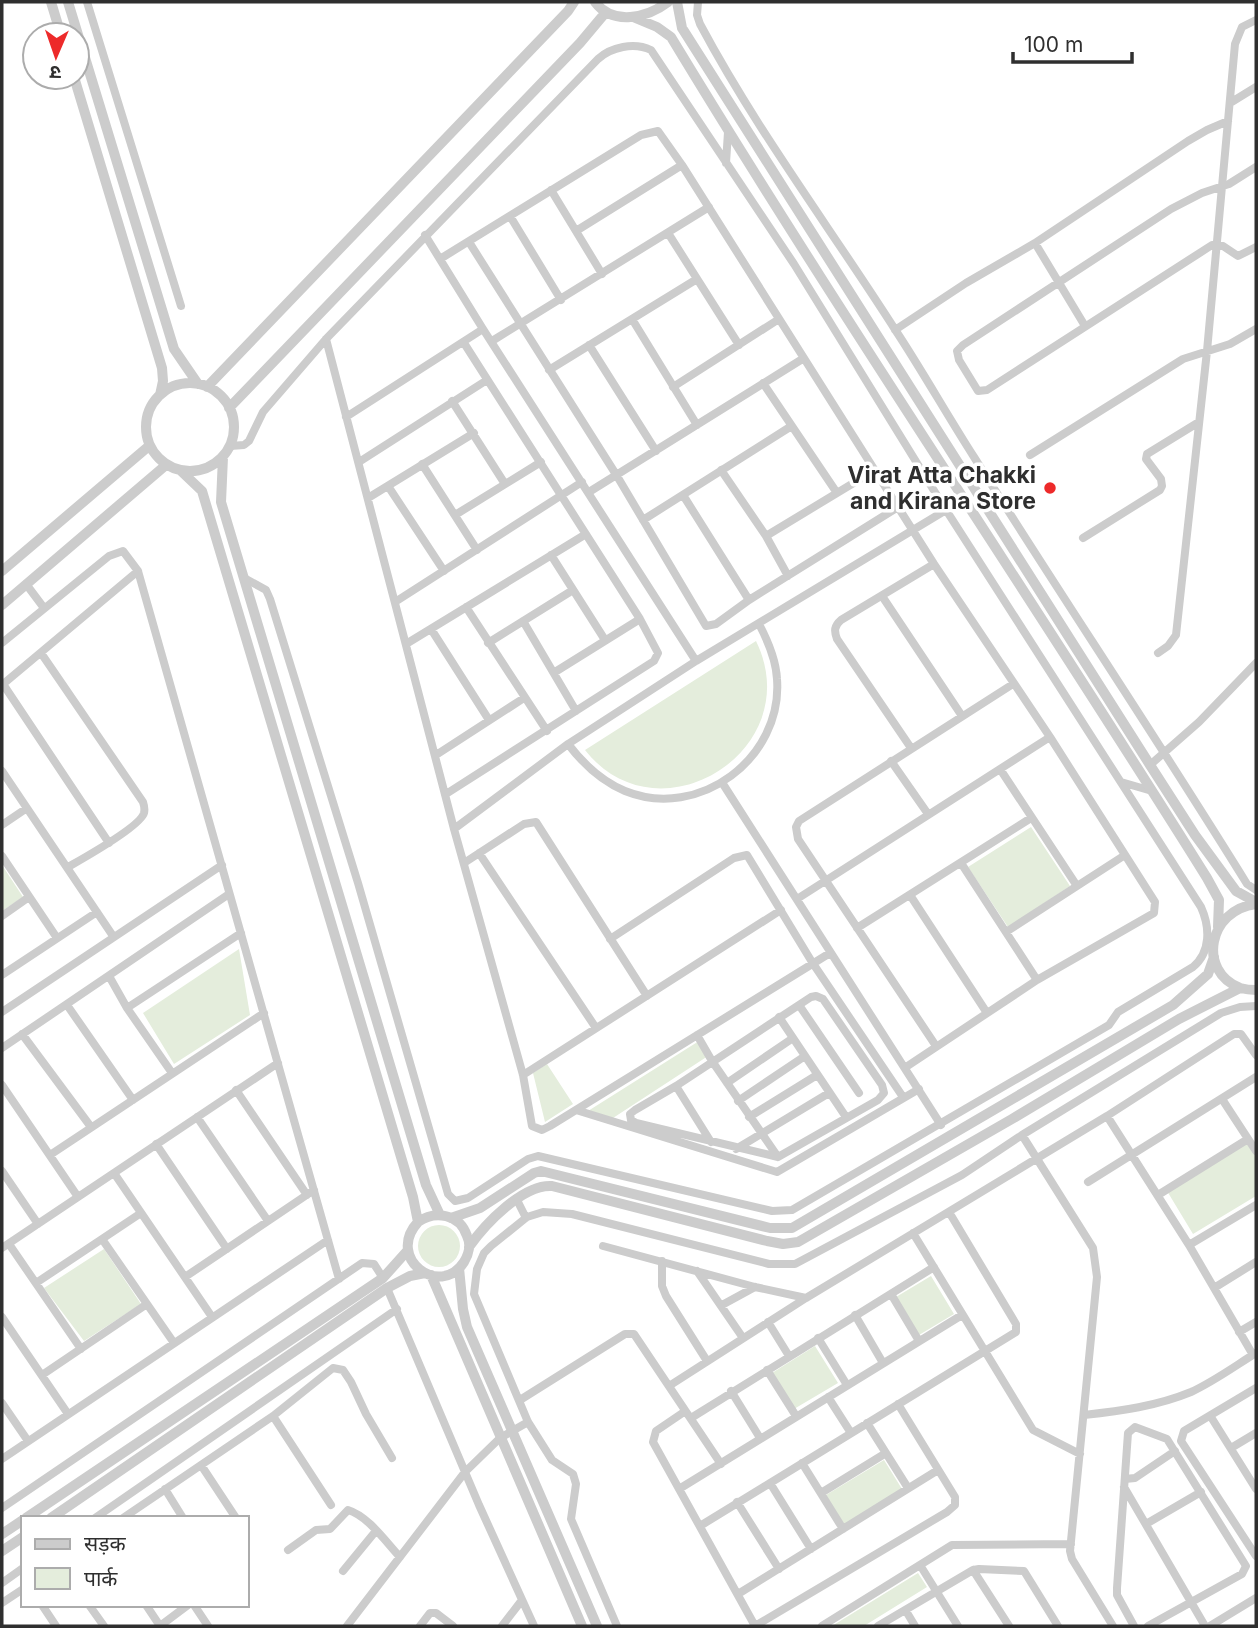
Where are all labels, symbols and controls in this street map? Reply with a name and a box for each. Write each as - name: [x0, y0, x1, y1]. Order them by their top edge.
- north arrow: [21, 21, 91, 91]
- scale bar: [1013, 21, 1132, 65]
- text: 100 m: [1024, 32, 1083, 57]
- text: उ: [49, 61, 61, 84]
- place label: Virat Atta Chakki and Kirana Store: [847, 461, 1036, 515]
- marker: Virat Atta Chakki and Kirana Store: [1042, 480, 1058, 496]
- legend: [21, 1516, 248, 1607]
- text: सड़क: [84, 1531, 126, 1556]
- text: पार्क: [84, 1566, 118, 1591]

